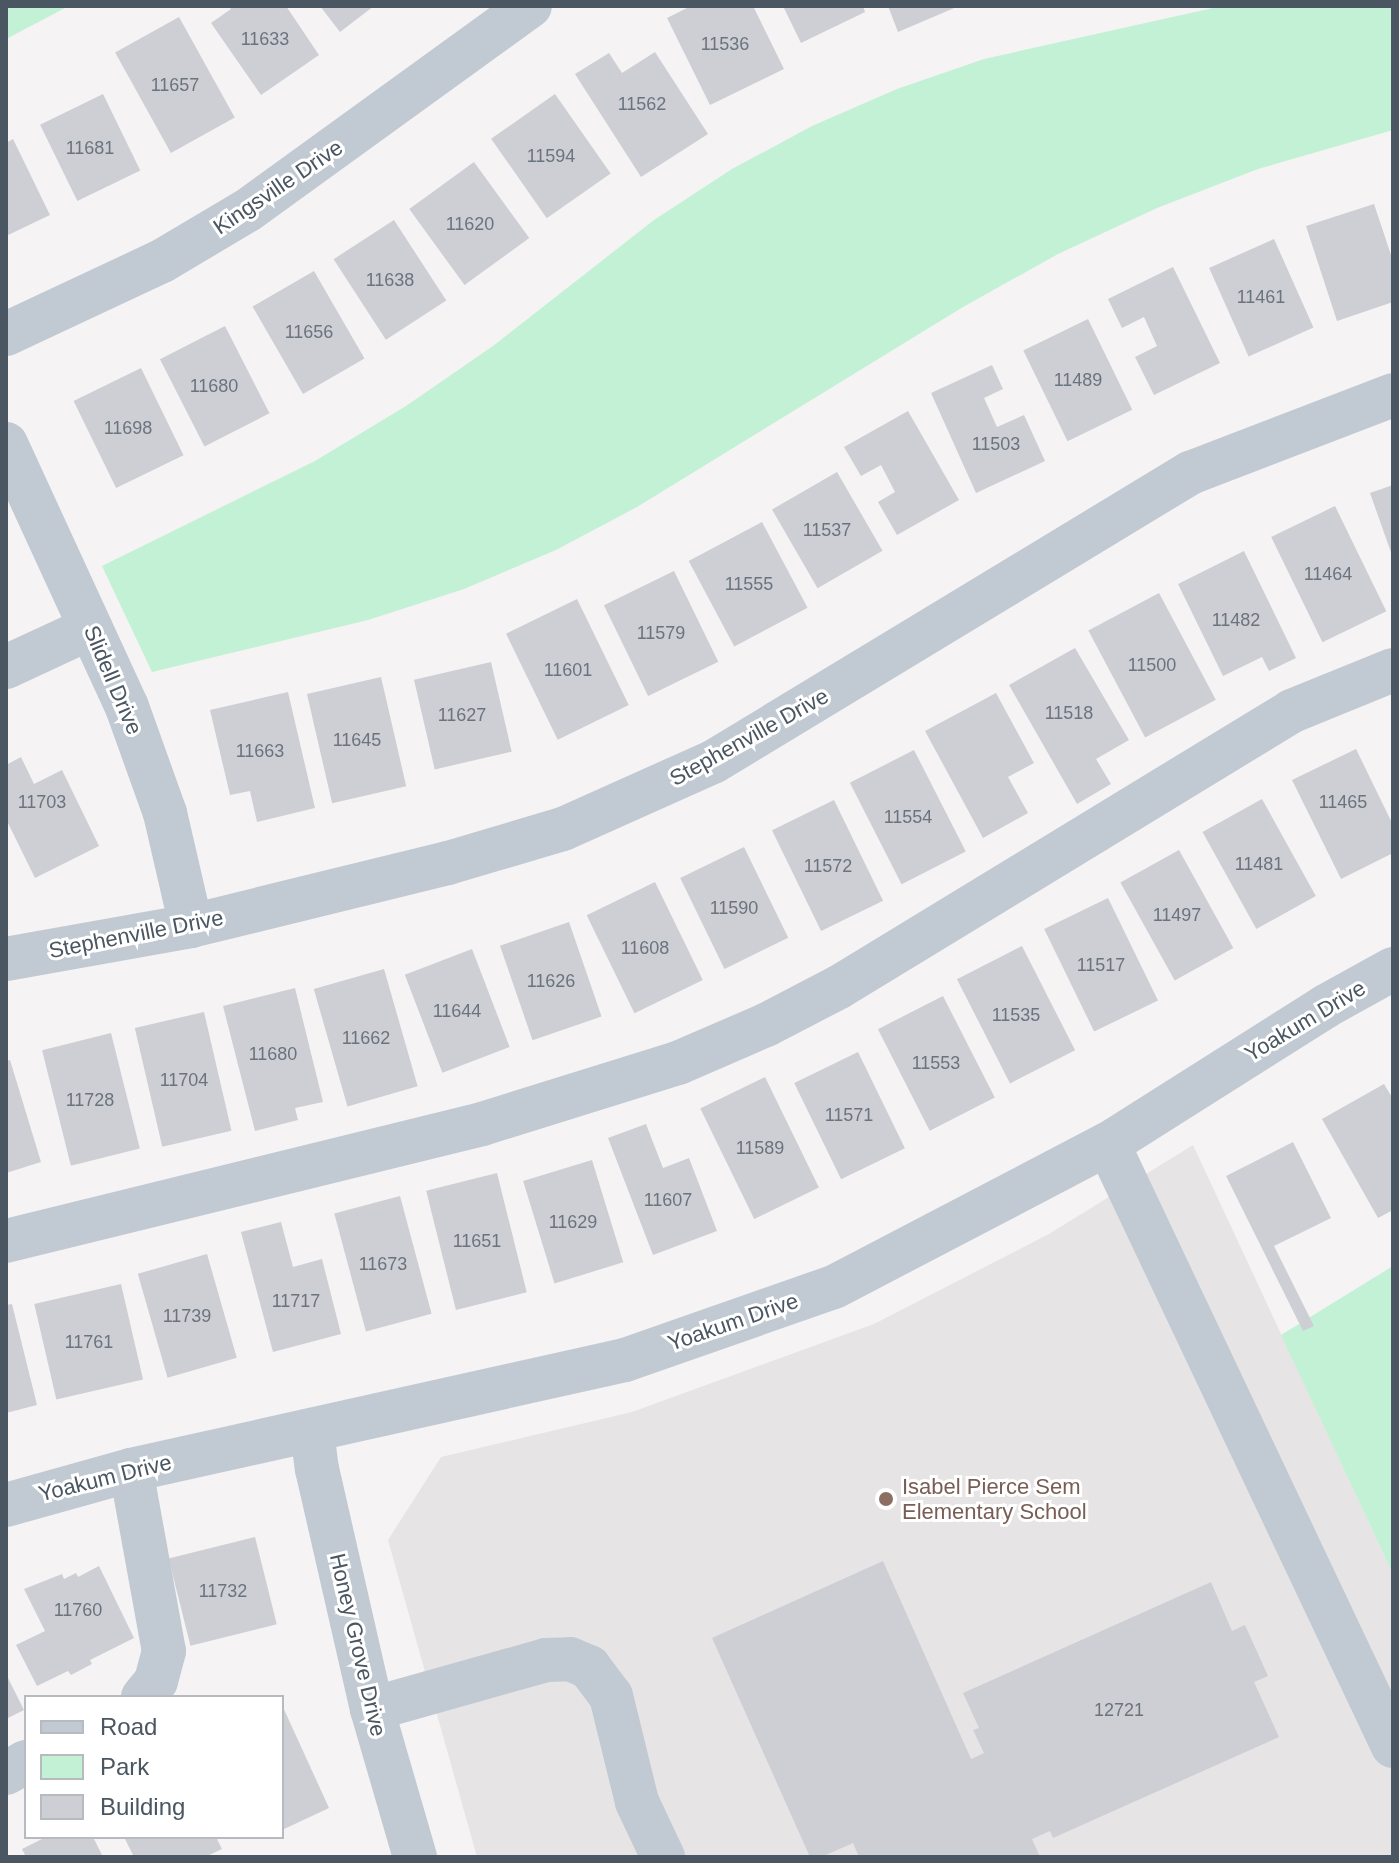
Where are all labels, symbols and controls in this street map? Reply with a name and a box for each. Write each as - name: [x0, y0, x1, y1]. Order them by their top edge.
- house number: 11633: [241, 28, 289, 50]
- house number: 11536: [701, 33, 749, 55]
- house number: 11657: [151, 74, 199, 96]
- house number: 11562: [618, 93, 666, 115]
- street label: Kingsville Drive: [208, 134, 348, 240]
- house number: 11681: [66, 137, 114, 159]
- house number: 11594: [527, 145, 575, 167]
- house number: 11620: [446, 213, 494, 235]
- house number: 11638: [366, 269, 414, 291]
- house number: 11461: [1237, 286, 1285, 308]
- house number: 11656: [285, 321, 333, 343]
- house number: 11489: [1054, 369, 1102, 391]
- house number: 11680: [190, 375, 238, 397]
- house number: 11698: [104, 417, 152, 439]
- house number: 11503: [972, 433, 1020, 455]
- house number: 11537: [803, 519, 851, 541]
- house number: 11464: [1304, 563, 1352, 585]
- house number: 11555: [725, 573, 773, 595]
- house number: 11482: [1212, 609, 1260, 631]
- street label: Slidell Drive: [78, 621, 148, 739]
- house number: 11579: [637, 622, 685, 644]
- house number: 11500: [1128, 654, 1176, 676]
- house number: 11601: [544, 659, 592, 681]
- street label: Stephenville Drive: [665, 682, 833, 792]
- house number: 11518: [1045, 702, 1093, 724]
- house number: 11627: [438, 704, 486, 726]
- house number: 11645: [333, 729, 381, 751]
- house number: 11663: [236, 740, 284, 762]
- house number: 11703: [18, 791, 66, 813]
- house number: 11465: [1319, 791, 1367, 813]
- house number: 11554: [884, 806, 932, 828]
- house number: 11481: [1235, 853, 1283, 875]
- house number: 11572: [804, 855, 852, 877]
- house number: 11590: [710, 897, 758, 919]
- street label: Stephenville Drive: [46, 904, 226, 964]
- house number: 11497: [1153, 904, 1201, 926]
- house number: 11608: [621, 937, 669, 959]
- house number: 11517: [1077, 954, 1125, 976]
- house number: 11626: [527, 970, 575, 992]
- street label: Yoakum Drive: [1240, 975, 1370, 1067]
- house number: 11644: [433, 1000, 481, 1022]
- house number: 11535: [992, 1004, 1040, 1026]
- house number: 11662: [342, 1027, 390, 1049]
- house number: 11680: [249, 1043, 297, 1065]
- house number: 11553: [912, 1052, 960, 1074]
- house number: 11704: [160, 1069, 208, 1091]
- house number: 11728: [66, 1089, 114, 1111]
- house number: 11571: [825, 1104, 873, 1126]
- house number: 11589: [736, 1137, 784, 1159]
- house number: 11607: [644, 1189, 692, 1211]
- house number: 11629: [549, 1211, 597, 1233]
- house number: 11651: [453, 1230, 501, 1252]
- house number: 11673: [359, 1253, 407, 1275]
- street label: Yoakum Drive: [664, 1287, 802, 1357]
- house number: 11717: [272, 1290, 320, 1312]
- house number: 11739: [163, 1305, 211, 1327]
- house number: 11761: [65, 1331, 113, 1353]
- street label: Yoakum Drive: [36, 1449, 174, 1507]
- place label: Isabel Pierce Sem Elementary School: [902, 1473, 1087, 1524]
- marker: Isabel Pierce Sem Elementary School: [877, 1490, 895, 1508]
- street label: Honey Grove Drive: [324, 1551, 392, 1739]
- house number: 11732: [199, 1580, 247, 1602]
- house number: 11760: [54, 1599, 102, 1621]
- legend: [24, 1695, 284, 1839]
- house number: 12721: [1094, 1699, 1144, 1721]
- text: Road: [100, 1713, 157, 1740]
- text: Park: [100, 1753, 149, 1780]
- text: Building: [100, 1793, 185, 1820]

